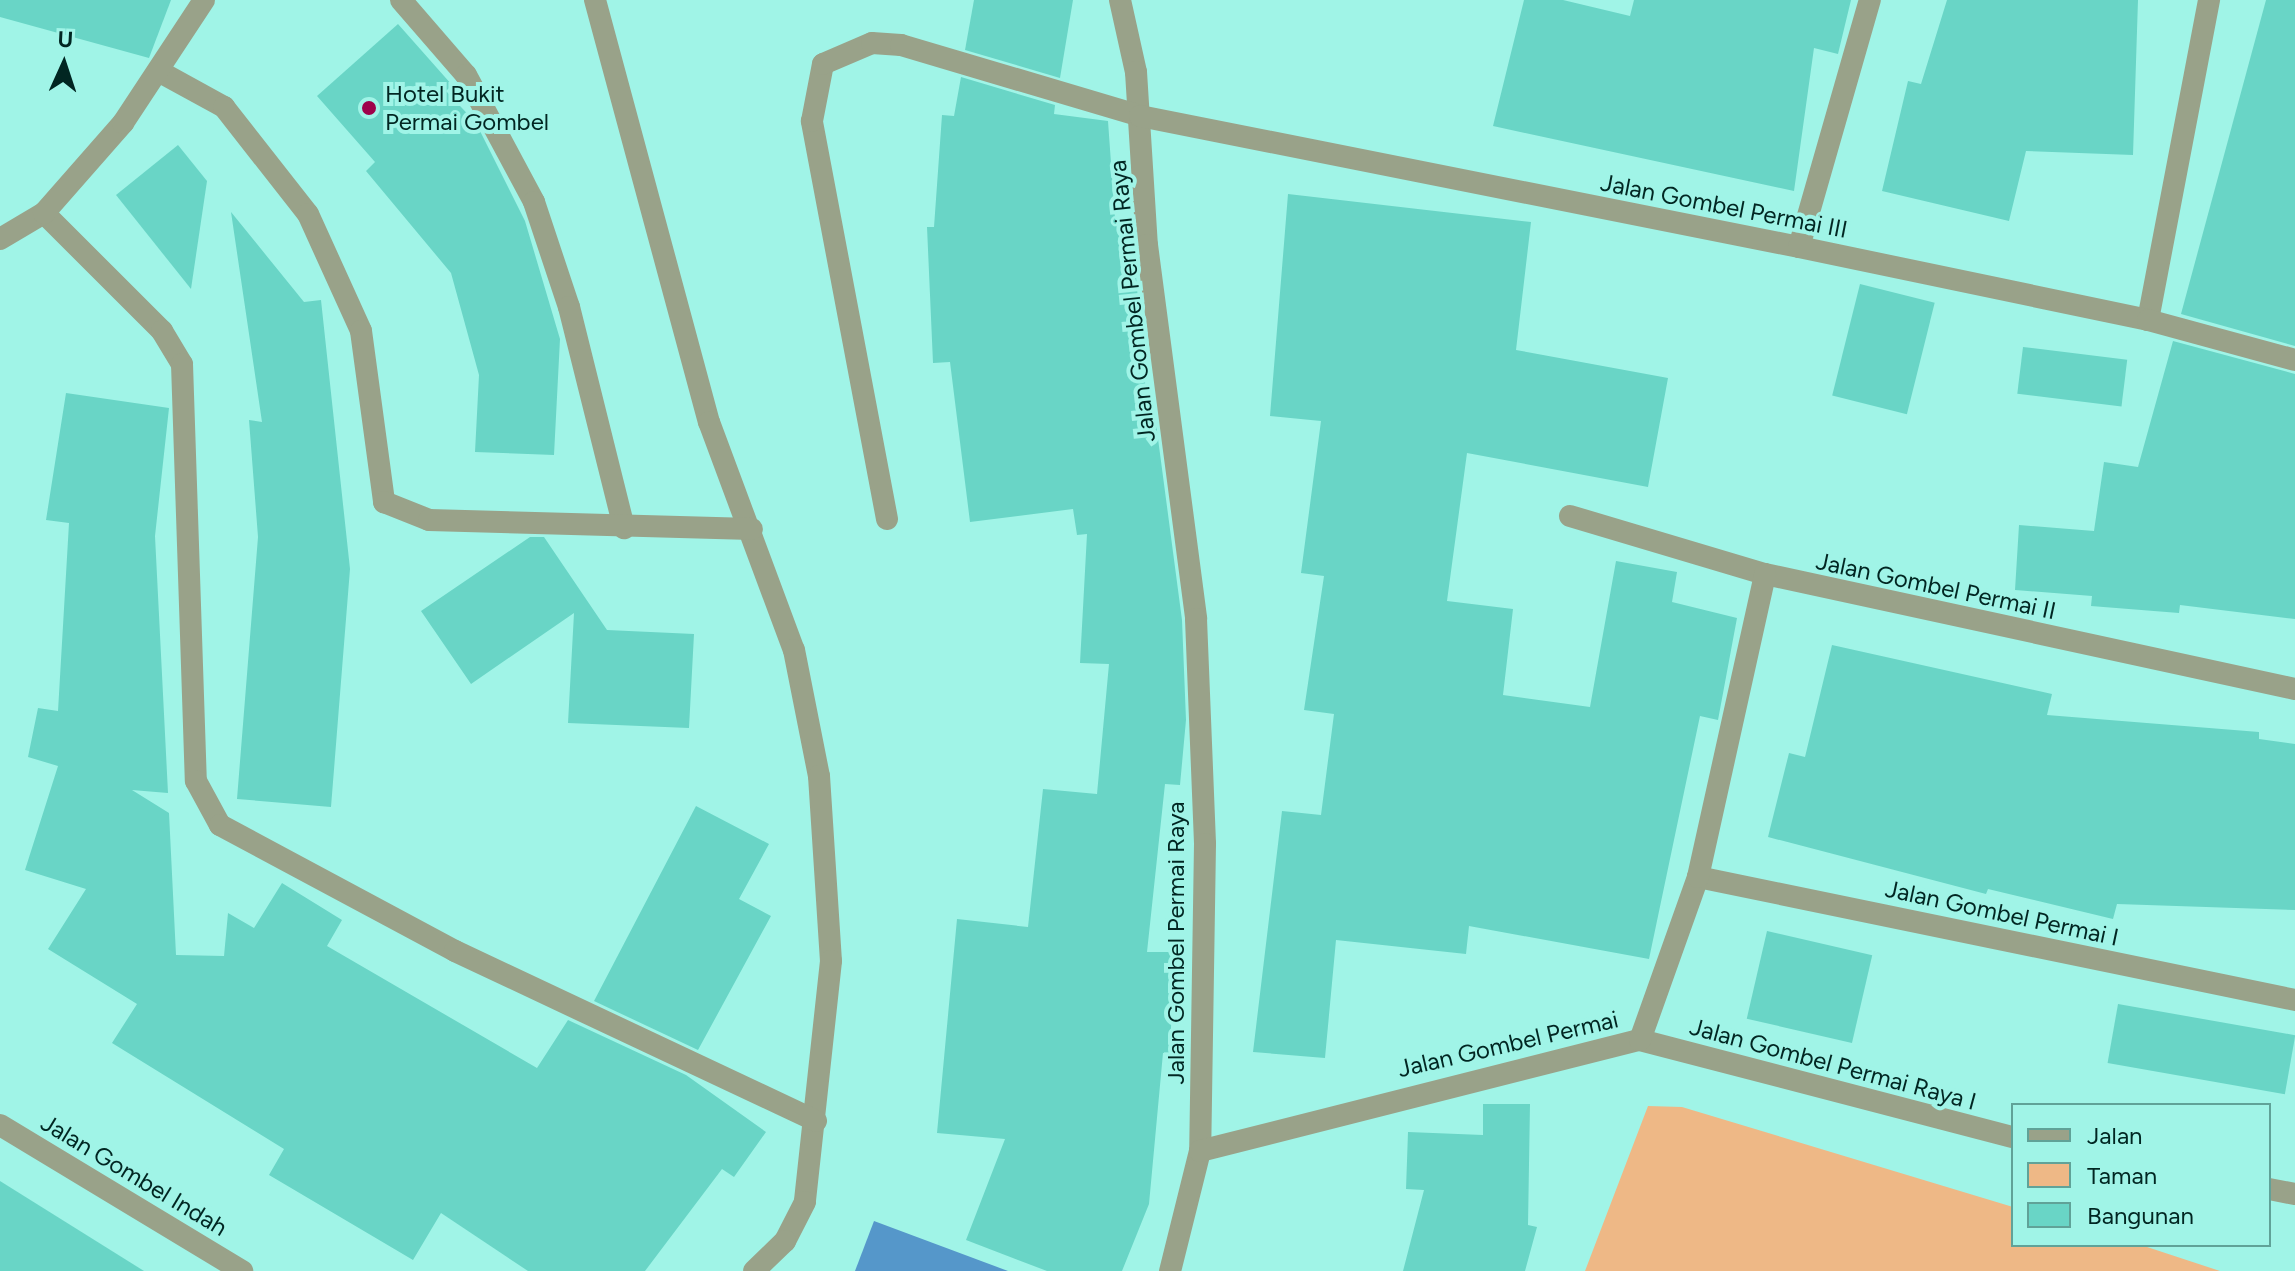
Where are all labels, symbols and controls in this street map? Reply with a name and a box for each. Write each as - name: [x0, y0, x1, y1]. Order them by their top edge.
- north arrow: [24, 24, 104, 104]
- text: U: [57, 26, 74, 53]
- place label: Hotel Bukit Permai Gombel: [385, 80, 549, 136]
- marker: Hotel Bukit Permai Gombel: [360, 99, 378, 117]
- street label: Jalan Gombel Permai Raya: [1103, 159, 1161, 443]
- street label: Jalan Gombel Permai III: [1598, 168, 1850, 244]
- street label: Jalan Gombel Permai II: [1813, 547, 2059, 625]
- street label: Jalan Gombel Permai Raya: [1162, 801, 1190, 1085]
- street label: Jalan Gombel Permai I: [1883, 874, 2121, 952]
- street label: Jalan Gombel Permai: [1395, 1005, 1621, 1083]
- street label: Jalan Gombel Permai Raya I: [1687, 1012, 1979, 1116]
- legend: [2011, 1103, 2271, 1247]
- street label: Jalan Gombel Indah: [36, 1108, 232, 1242]
- text: Jalan: [2087, 1121, 2143, 1150]
- text: Taman: [2087, 1161, 2157, 1190]
- text: Bangunan: [2087, 1201, 2194, 1230]

